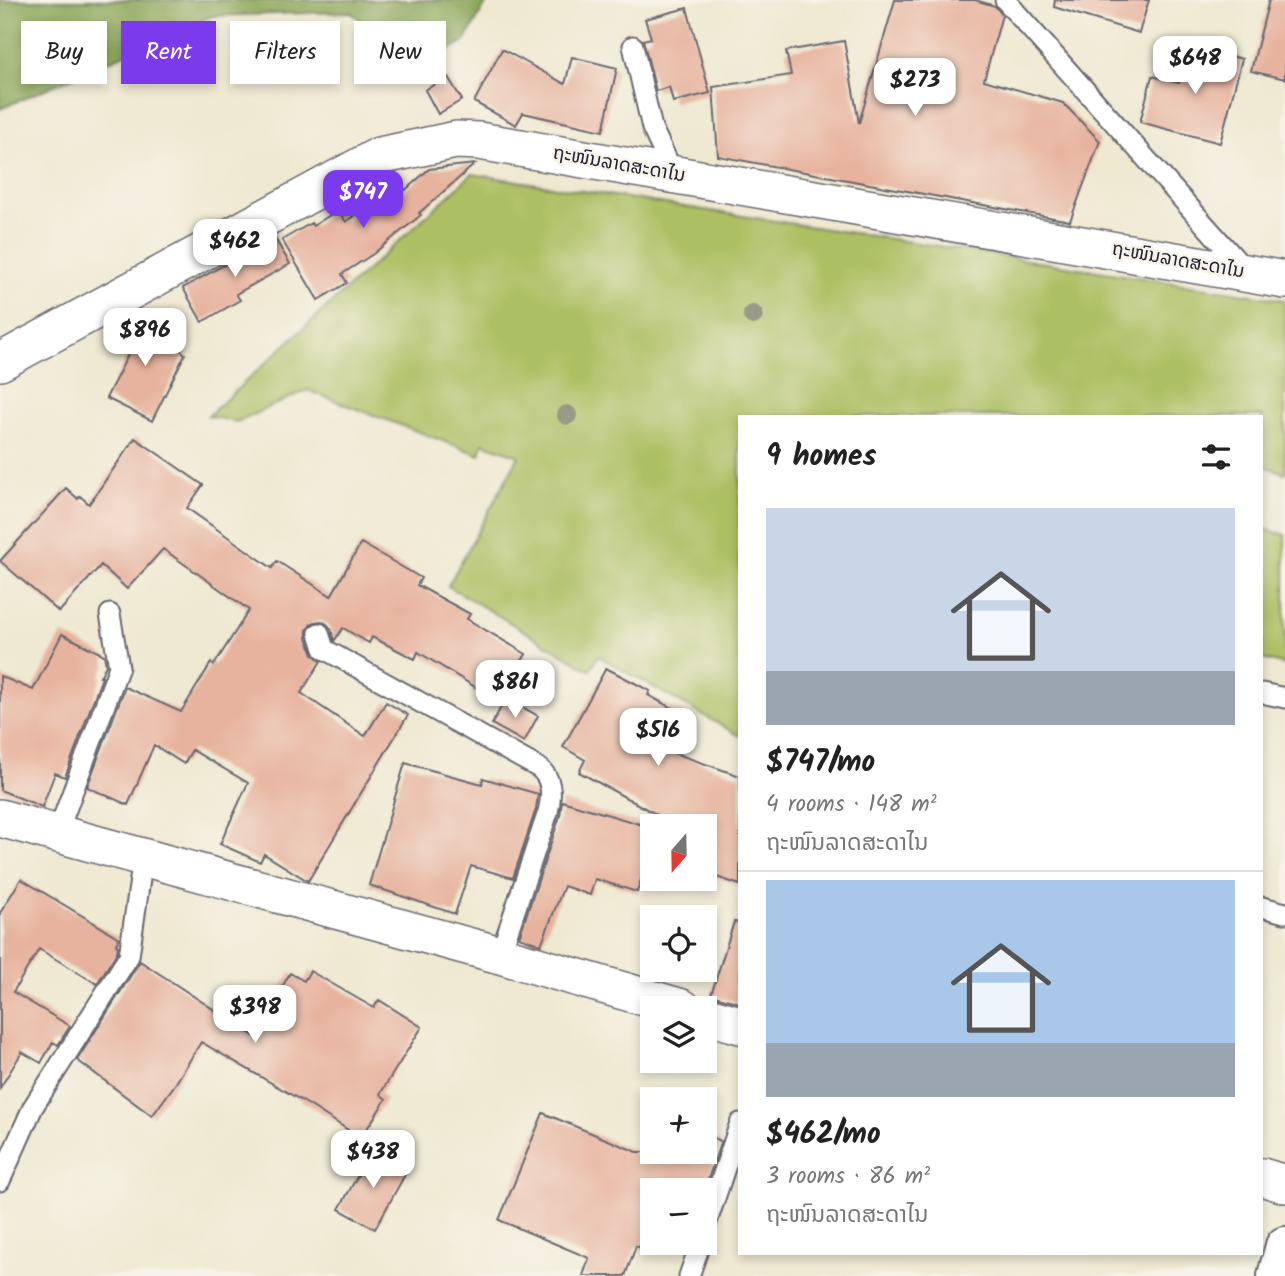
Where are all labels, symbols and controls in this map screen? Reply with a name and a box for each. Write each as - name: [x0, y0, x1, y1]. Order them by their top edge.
- chip: Buy: [21, 21, 107, 84]
- chip: Rent: [121, 21, 216, 84]
- chip: Filters: [230, 21, 340, 84]
- chip: New: [354, 21, 446, 84]
- pin: $648: [1154, 36, 1236, 96]
- text: $648: [1169, 41, 1221, 77]
- pin: $273: [874, 58, 956, 118]
- text: $273: [890, 63, 940, 99]
- street label: ຖະໜົນລາດສະດາໄນ: [550, 139, 688, 191]
- pin: $747: [322, 170, 404, 230]
- text: $747: [339, 175, 387, 211]
- pin: $462: [194, 219, 276, 279]
- text: $462: [209, 224, 261, 260]
- street label: ຖະໜົນລາດສະດາໄນ: [1109, 235, 1247, 287]
- pin: $896: [104, 308, 186, 368]
- text: $896: [119, 313, 171, 349]
- text: 9 homes: [766, 433, 877, 481]
- icon: filters: [1197, 438, 1235, 476]
- icon: home: [938, 553, 1064, 679]
- pin: $861: [474, 660, 556, 720]
- text: $861: [492, 665, 538, 701]
- pin: $516: [617, 708, 699, 768]
- text: $516: [636, 713, 680, 749]
- text: $747/mo: [766, 739, 875, 787]
- text: 4 rooms · 148 m²: [766, 787, 937, 823]
- north arrow: [640, 814, 718, 891]
- map controls: [640, 814, 717, 1255]
- text: ຖະໜົນລາດສະດາໄນ: [766, 826, 928, 862]
- button: locate: [640, 905, 717, 982]
- icon: home: [938, 925, 1064, 1051]
- pin: $398: [214, 986, 296, 1045]
- text: $398: [229, 990, 281, 1026]
- button: layers: [640, 996, 717, 1073]
- button: +: [640, 1087, 717, 1164]
- text: $462/mo: [766, 1111, 881, 1159]
- pin: $438: [332, 1130, 414, 1190]
- text: $438: [347, 1135, 399, 1171]
- text: 3 rooms · 86 m²: [766, 1159, 930, 1195]
- button: −: [640, 1178, 717, 1255]
- text: ຖະໜົນລາດສະດາໄນ: [766, 1198, 928, 1234]

